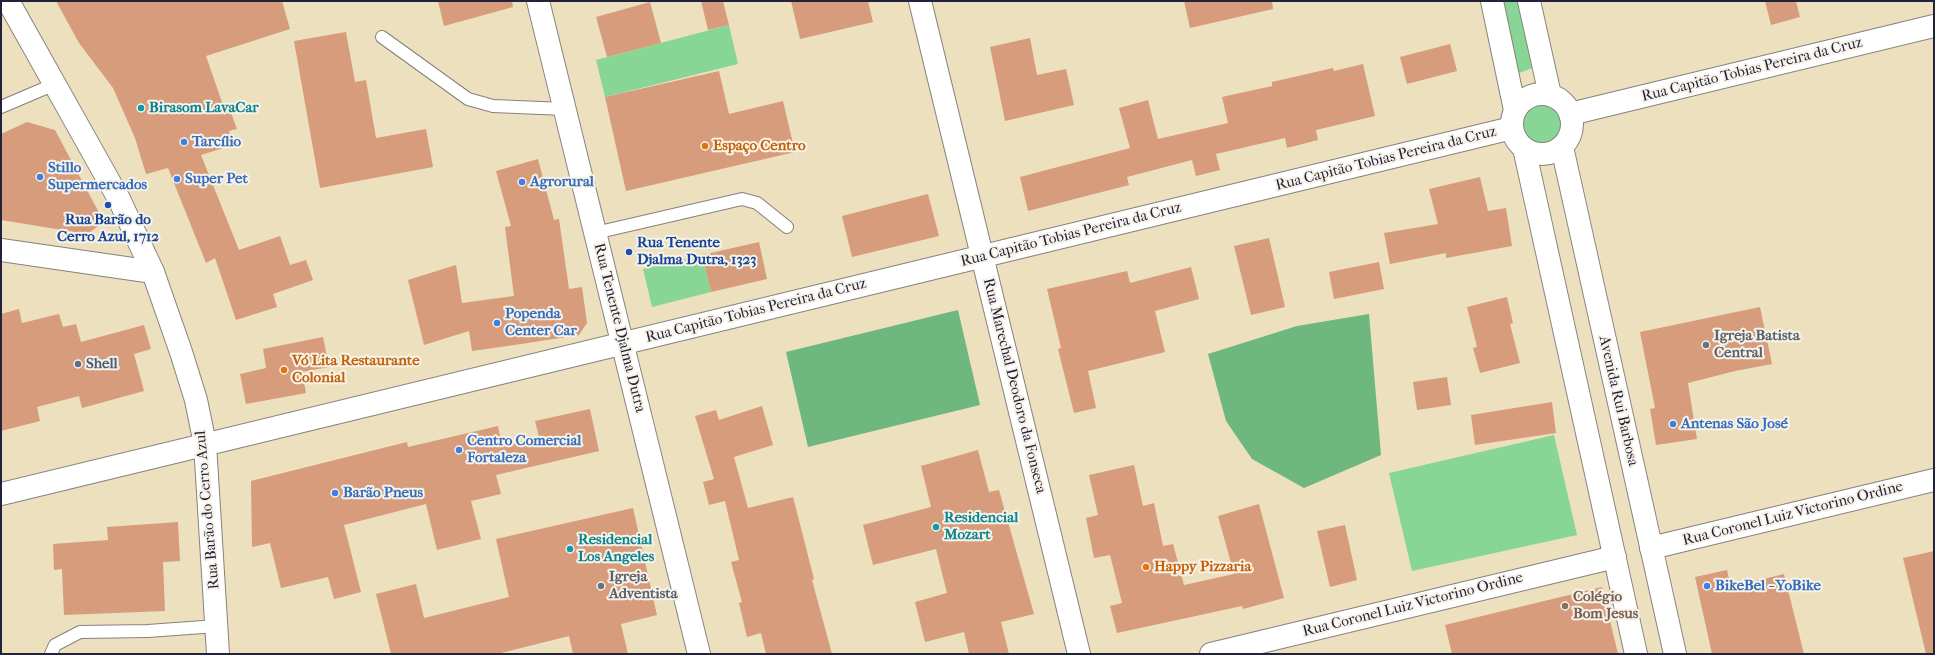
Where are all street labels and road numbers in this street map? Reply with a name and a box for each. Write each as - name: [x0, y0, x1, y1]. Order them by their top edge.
- street label: Rua Capitão Tobias Pereira da Cruz: [1640, 34, 1864, 106]
- street label: Rua Capitão Tobias Pereira da Cruz: [1274, 123, 1498, 195]
- street label: Rua Capitão Tobias Pereira da Cruz: [959, 199, 1183, 271]
- street label: Rua Tenente Djalma Dutra: [589, 242, 649, 414]
- street label: Rua Capitão Tobias Pereira da Cruz: [644, 275, 868, 347]
- street label: Rua Marechal Deodoro da Fonseca: [979, 277, 1049, 495]
- street label: Avenida Rui Barbosa: [1594, 334, 1642, 468]
- street label: Rua Barão do Cerro Azul: [192, 430, 224, 590]
- street label: Rua Coronel Luiz Victorino Ordine: [1681, 478, 1905, 550]
- street label: Rua Coronel Luiz Victorino Ordine: [1301, 569, 1525, 641]

